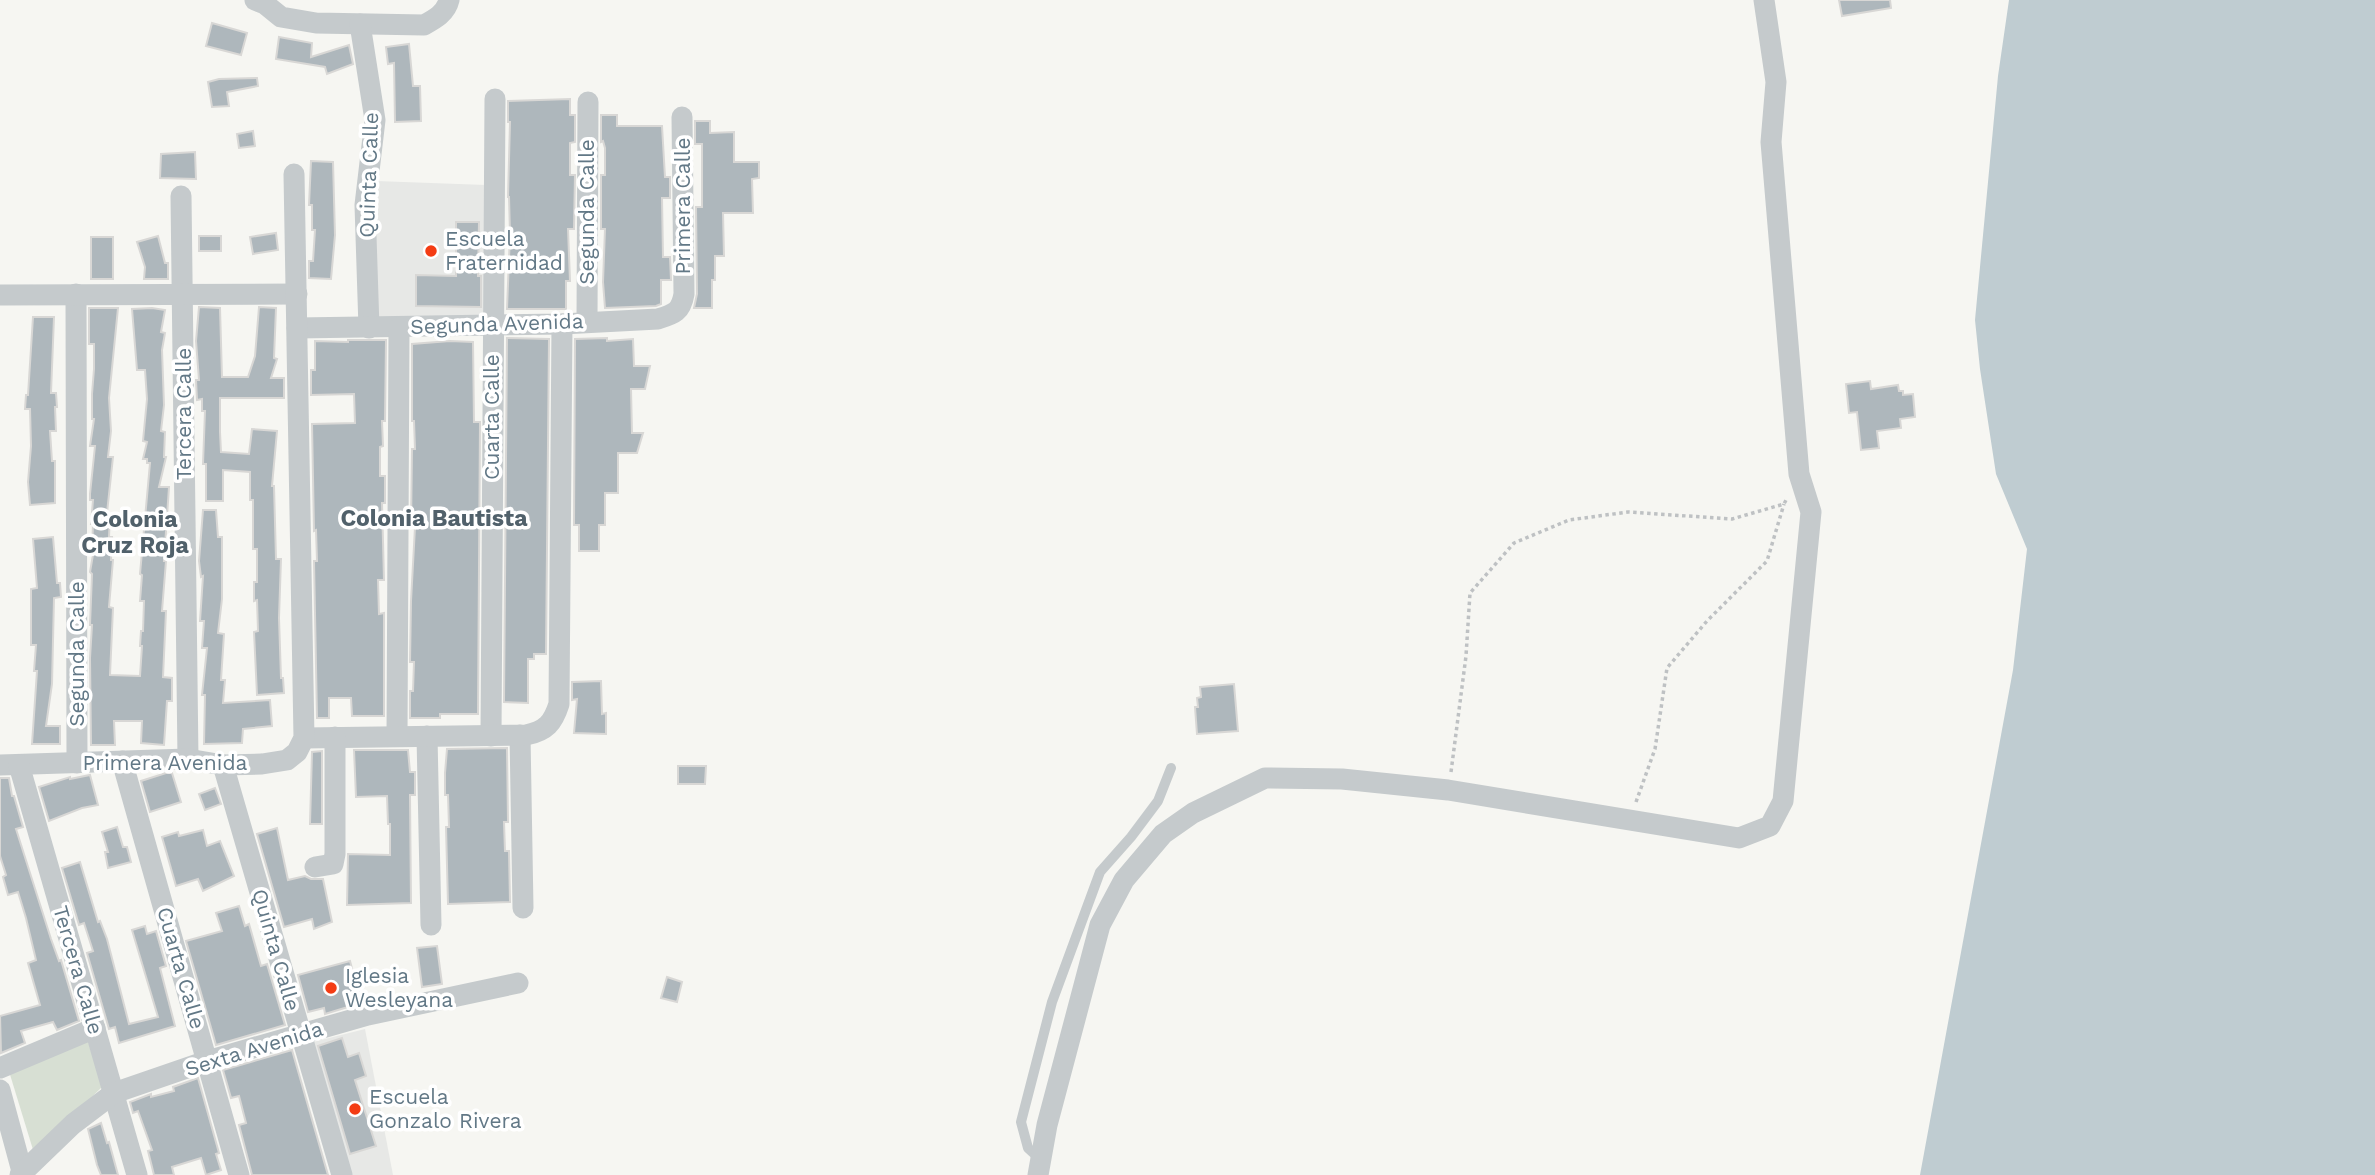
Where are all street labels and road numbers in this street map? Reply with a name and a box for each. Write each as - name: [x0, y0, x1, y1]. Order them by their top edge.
- street label: Quinta Calle: [354, 112, 383, 238]
- street label: Primera Calle: [670, 137, 695, 275]
- street label: Segunda Calle: [574, 139, 599, 285]
- street label: Segunda Avenida: [410, 308, 584, 339]
- street label: Tercera Calle: [171, 348, 196, 480]
- street label: Cuarta Calle: [479, 354, 504, 480]
- street label: Segunda Calle: [64, 581, 89, 727]
- street label: Primera Avenida: [83, 750, 248, 775]
- street label: Quinta Calle: [247, 886, 306, 1014]
- street label: Tercera Calle: [48, 903, 109, 1037]
- street label: Cuarta Calle: [152, 904, 211, 1032]
- street label: Sexta Avenida: [182, 1016, 326, 1081]

